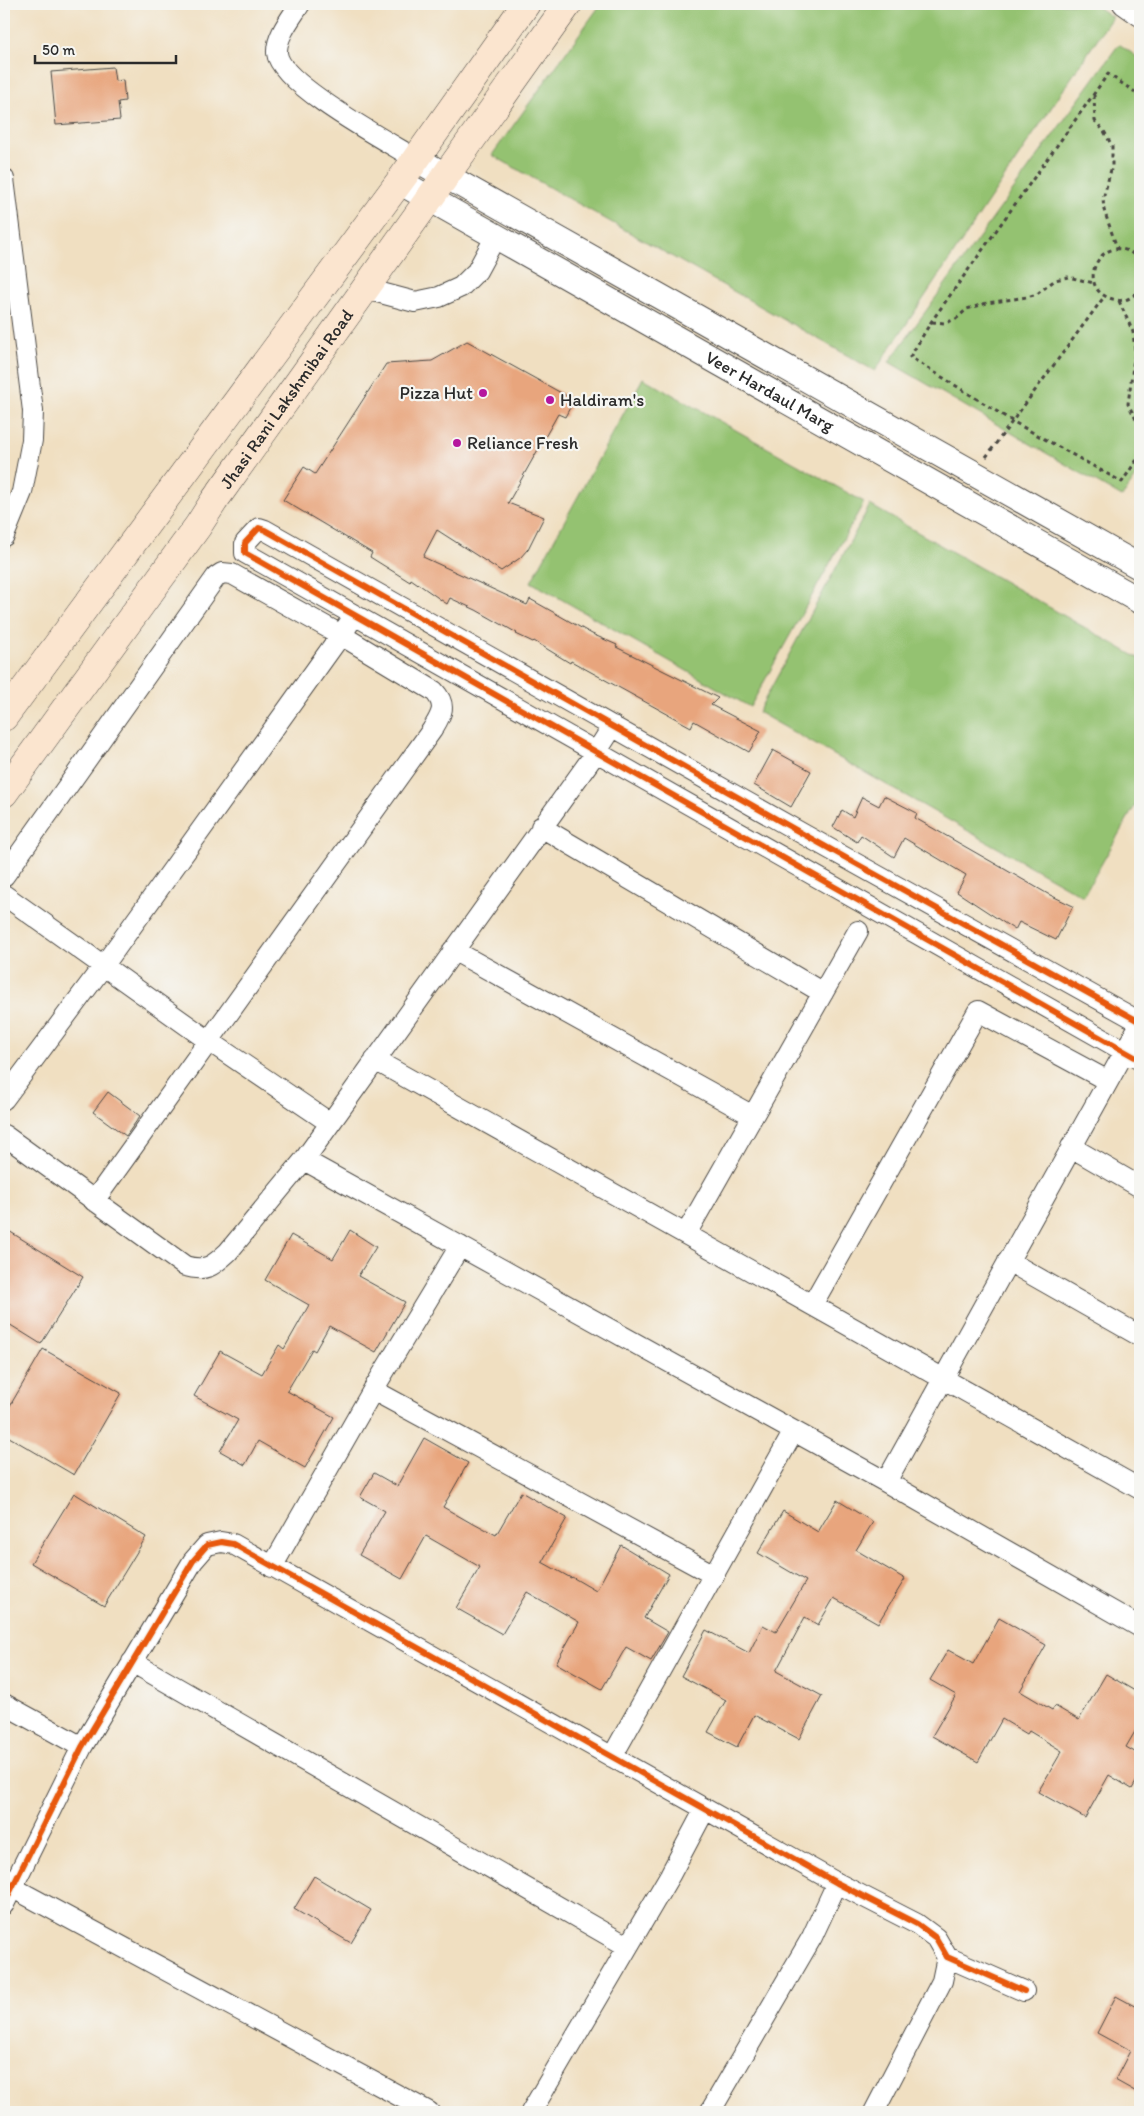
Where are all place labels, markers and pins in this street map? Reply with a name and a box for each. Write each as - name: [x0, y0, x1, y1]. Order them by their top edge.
- place label: Pizza Hut: [399, 382, 473, 404]
- marker: Pizza Hut: [477, 387, 489, 399]
- place label: Haldiram's: [560, 389, 644, 411]
- marker: Haldiram's: [544, 394, 556, 406]
- place label: Reliance Fresh: [467, 432, 579, 454]
- marker: Reliance Fresh: [451, 437, 463, 449]

